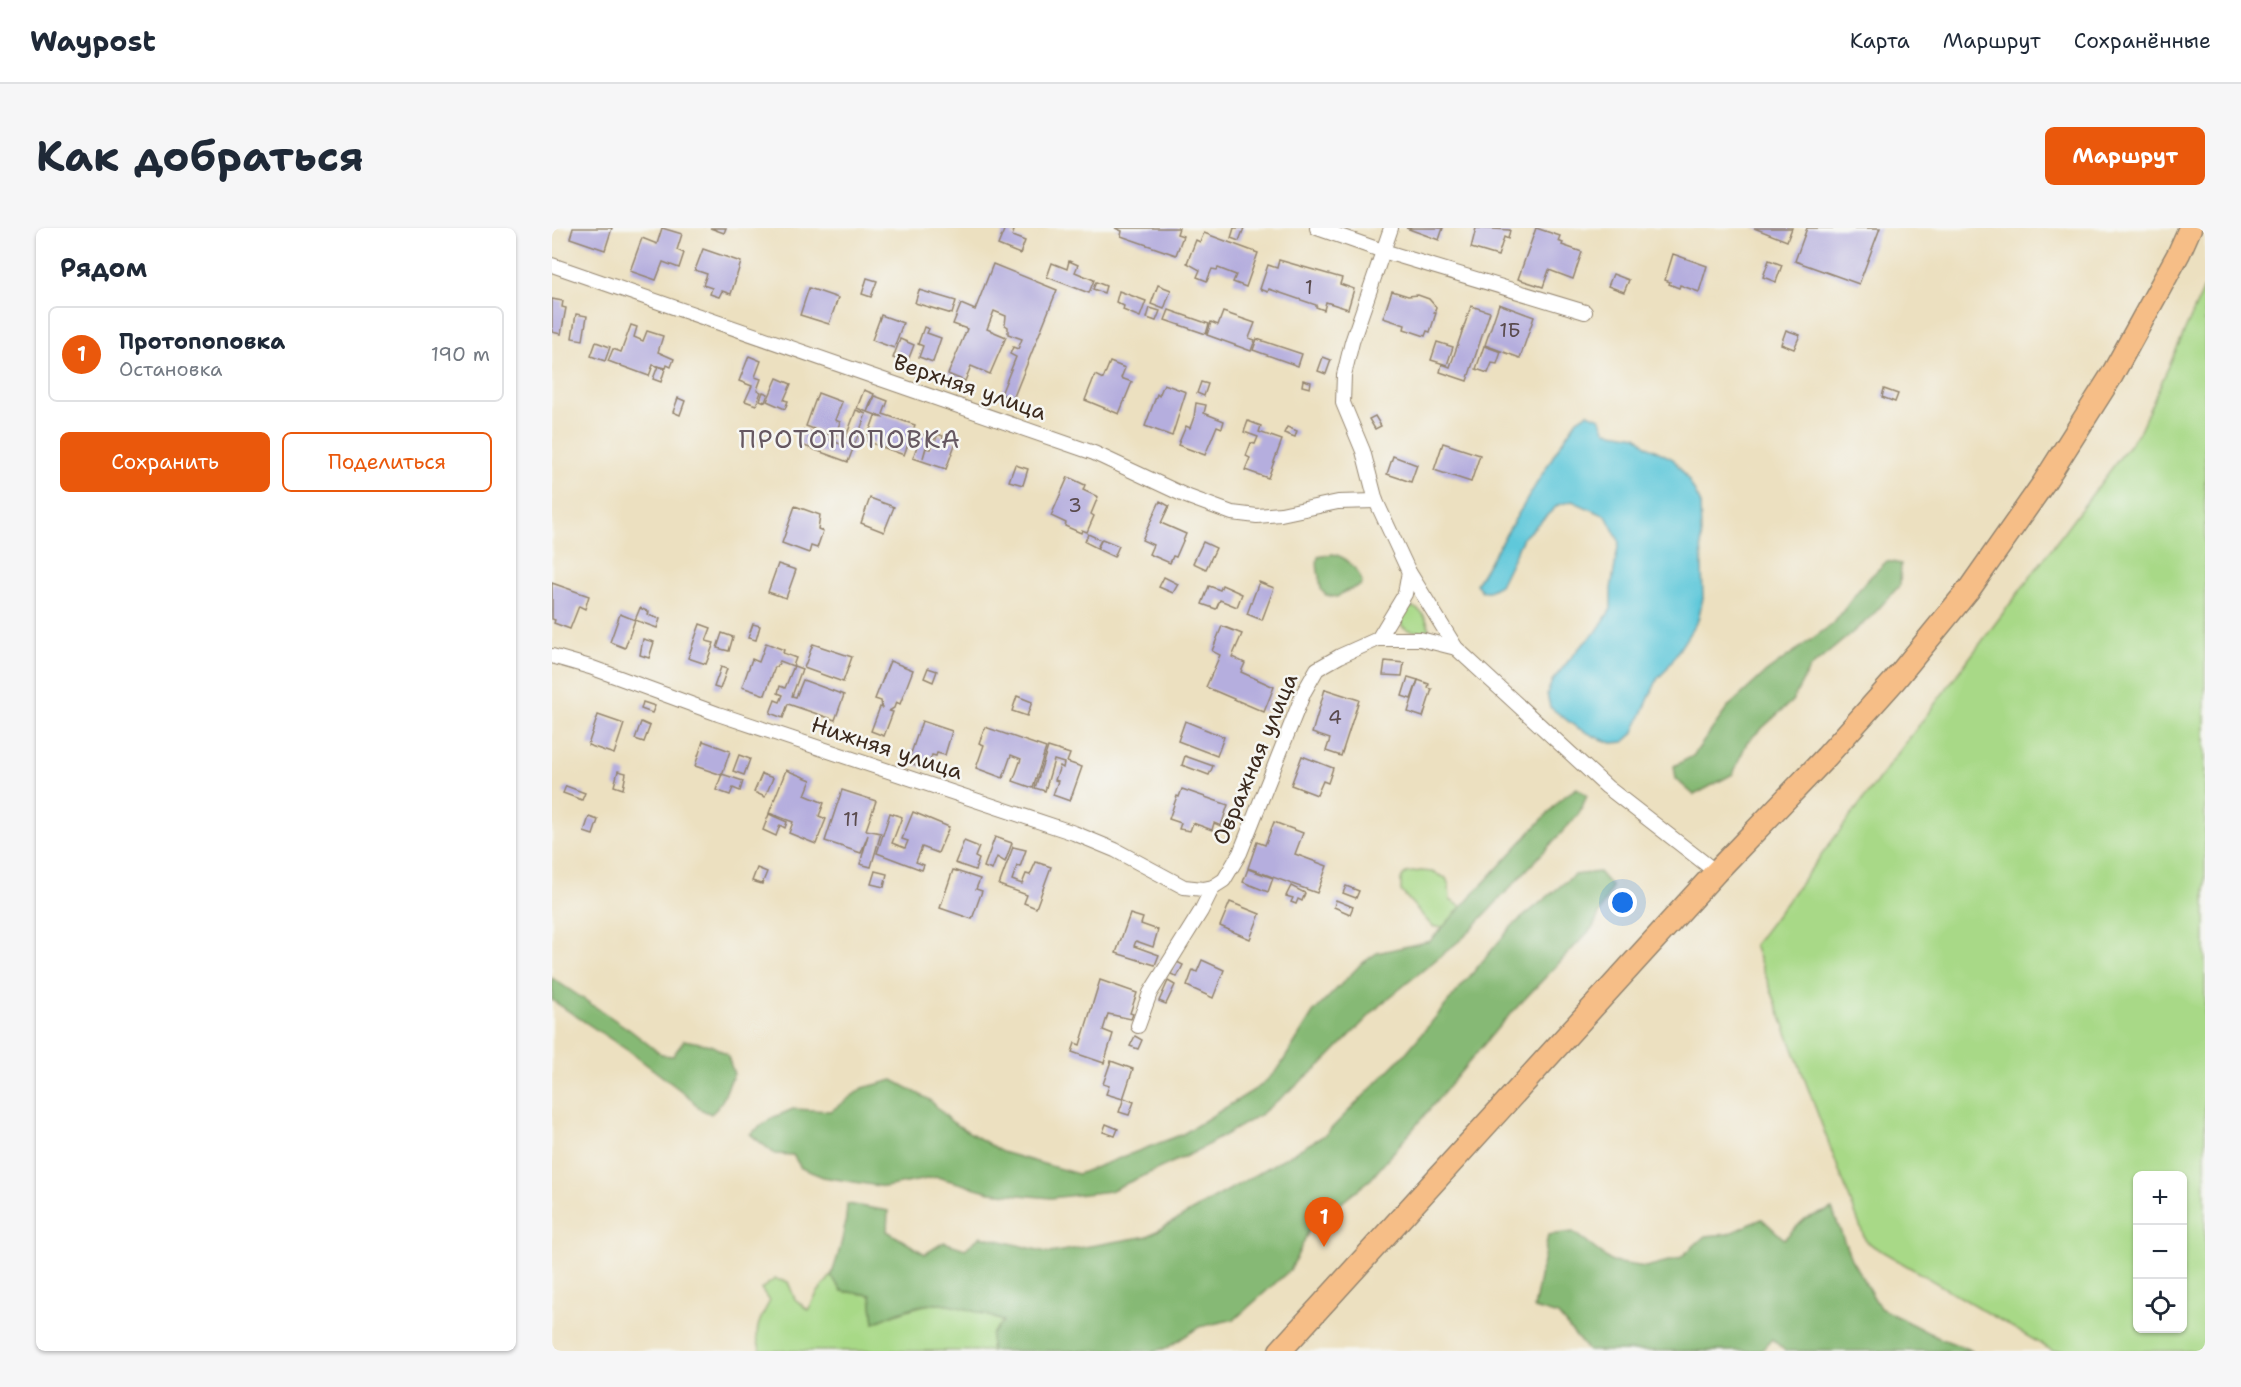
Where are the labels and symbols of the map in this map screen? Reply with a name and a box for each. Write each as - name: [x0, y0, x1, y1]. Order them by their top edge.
- house number: 1: [1305, 274, 1313, 300]
- house number: 1Б: [1499, 317, 1521, 343]
- street label: Верхняя улица: [890, 347, 1051, 427]
- district label: ПРОТОПОПОВКА: [739, 421, 961, 456]
- house number: 3: [1068, 492, 1082, 518]
- street label: Овражная улица: [1206, 669, 1304, 849]
- house number: 4: [1328, 704, 1342, 730]
- street label: Нижняя улица: [807, 710, 967, 786]
- house number: 11: [843, 806, 859, 832]
- your location: [1608, 888, 1637, 917]
- pin: 1: [1304, 1198, 1344, 1247]

